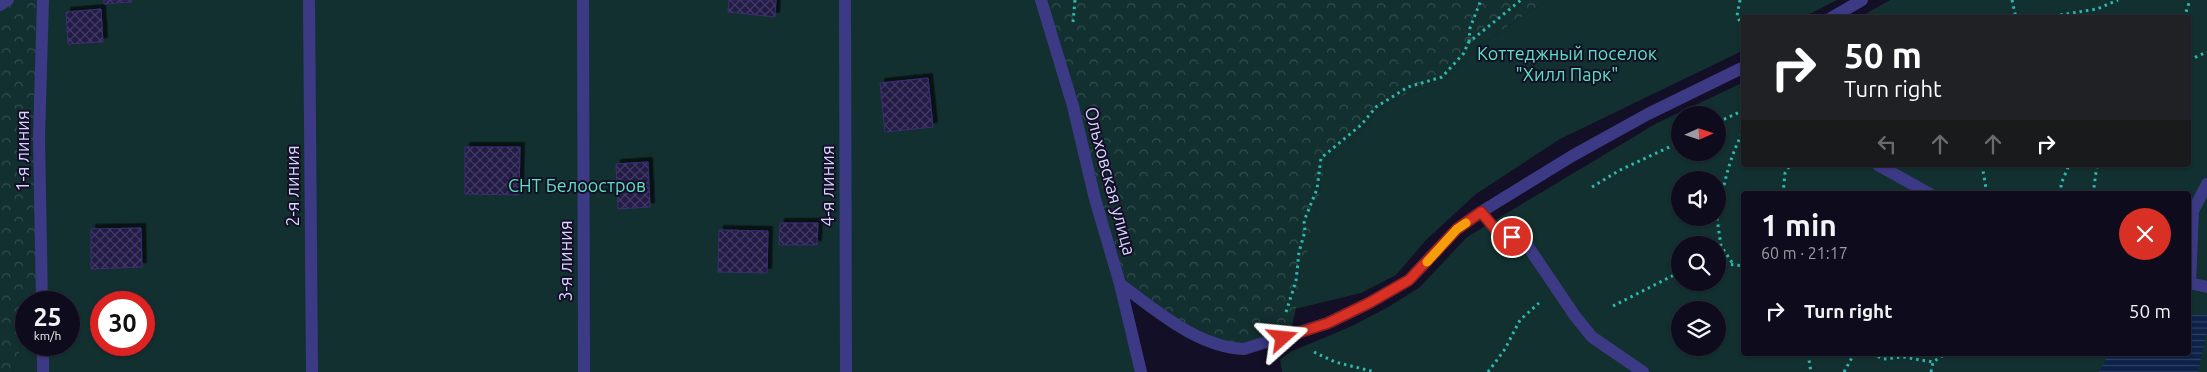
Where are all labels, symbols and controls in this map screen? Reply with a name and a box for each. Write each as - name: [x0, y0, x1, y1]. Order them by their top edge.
- icon: right: [1761, 35, 1826, 100]
- text: 50 m: [1844, 35, 1922, 75]
- park label: Коттеджный поселок "Хилл Парк": [1477, 43, 1657, 84]
- text: Turn right: [1844, 76, 1942, 101]
- street label: Ольховская улица: [1082, 104, 1140, 257]
- north arrow: [1671, 106, 1726, 161]
- map controls: [1671, 106, 1726, 356]
- street label: 1-я линия: [12, 110, 32, 192]
- icon: left: [1873, 130, 1901, 158]
- icon: ahead: [1926, 130, 1954, 158]
- icon: ahead: [1979, 130, 2007, 158]
- icon: right: [2032, 130, 2060, 158]
- street label: 2-я линия: [282, 145, 302, 227]
- street label: 4-я линия: [817, 145, 837, 227]
- button: sound: [1671, 171, 1726, 226]
- park label: СНТ Белоостров: [508, 175, 646, 195]
- text: 1 min: [1761, 208, 1837, 242]
- button: close: [2119, 208, 2171, 260]
- pin: [1491, 216, 1533, 258]
- street label: 3-я линия: [555, 220, 575, 302]
- icon: arrive: [1498, 223, 1526, 251]
- button: search: [1671, 236, 1726, 291]
- text: 60 m · 21:17: [1761, 244, 1848, 262]
- speed limit sign: 30: [90, 291, 155, 356]
- icon: right: [1761, 297, 1789, 325]
- text: Turn right: [1804, 300, 1892, 322]
- text: 50 m: [2129, 300, 2171, 322]
- button: layers: [1671, 301, 1726, 356]
- text: 25: [33, 303, 62, 331]
- position arrow: [1256, 311, 1308, 363]
- text: km/h: [34, 329, 61, 342]

